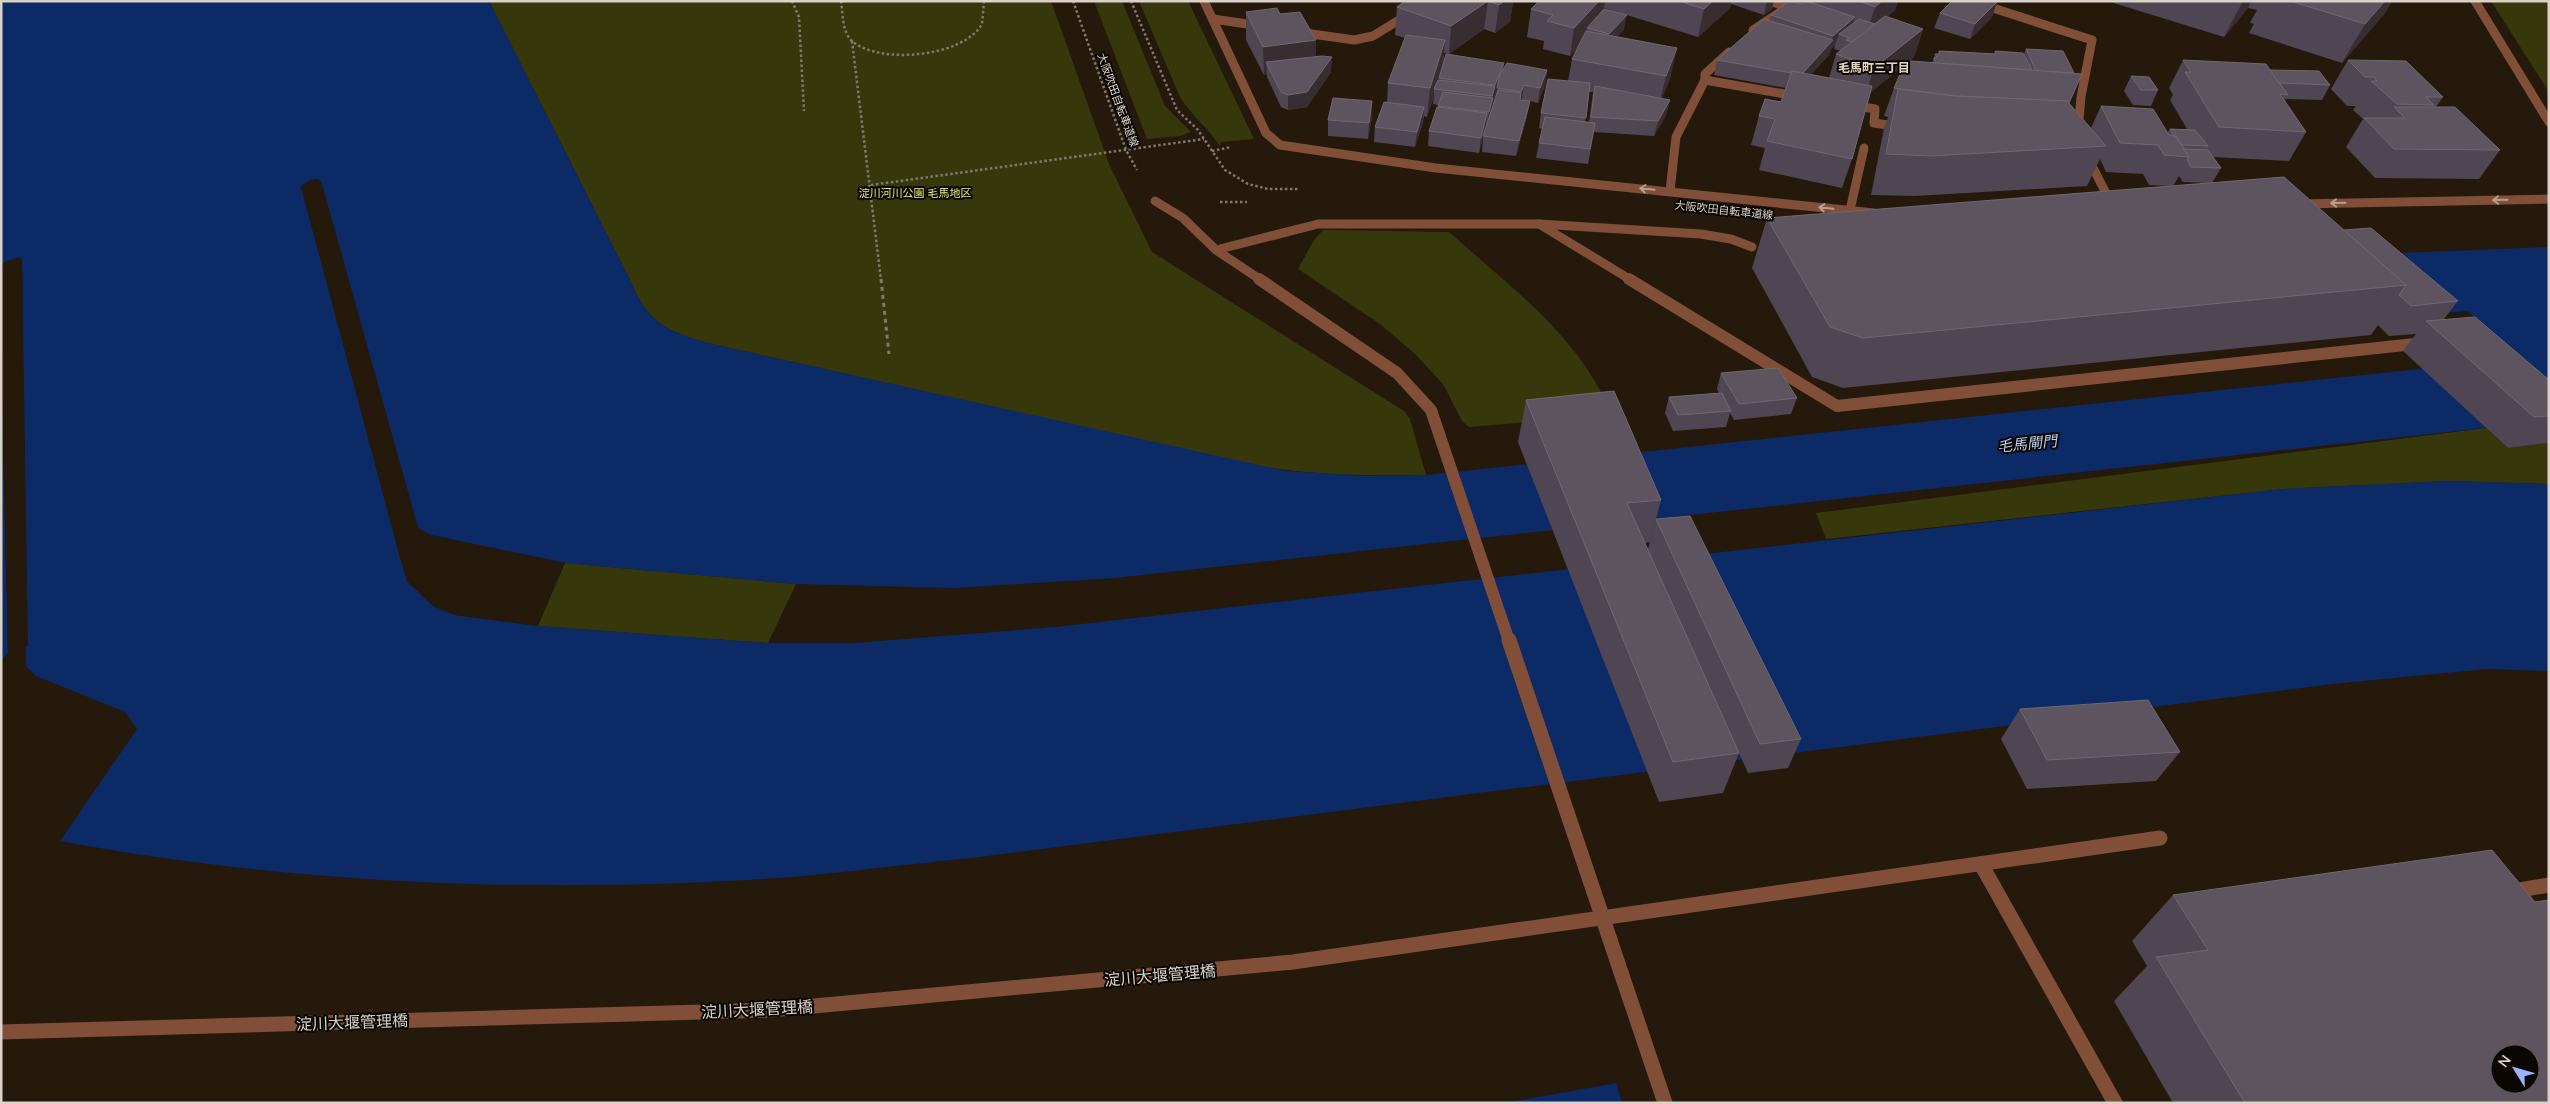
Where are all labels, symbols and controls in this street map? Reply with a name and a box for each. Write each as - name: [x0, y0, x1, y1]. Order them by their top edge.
- street label: 大阪吹田自転車道線: [1095, 51, 1142, 149]
- district label: 毛馬町三丁目: [1838, 60, 1910, 75]
- one-way arrow: [1639, 184, 1655, 194]
- park label: 淀川河川公園 毛馬地区: [859, 186, 971, 199]
- one-way arrow: [2492, 195, 2508, 204]
- street label: 大阪吹田自転車道線: [1674, 198, 1774, 221]
- one-way arrow: [2330, 199, 2346, 208]
- one-way arrow: [1818, 203, 1834, 212]
- water label: 毛馬閘門: [1996, 431, 2060, 455]
- street label: 淀川大堰管理橋: [1103, 960, 1217, 989]
- street label: 淀川大堰管理橋: [701, 996, 813, 1021]
- street label: 淀川大堰管理橋: [296, 1010, 408, 1033]
- north arrow: [2490, 1044, 2540, 1094]
- text: N: [2494, 1051, 2514, 1070]

